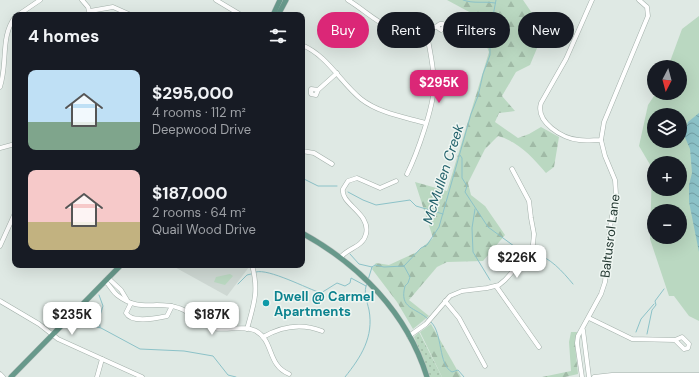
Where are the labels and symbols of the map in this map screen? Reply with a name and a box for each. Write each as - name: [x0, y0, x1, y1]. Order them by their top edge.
- north arrow: [647, 60, 687, 100]
- pin: $295K: [411, 70, 467, 104]
- water label: McMullen Creek: [418, 121, 468, 226]
- street label: Baltusrol Lane: [596, 193, 624, 279]
- pin: $226K: [489, 245, 545, 279]
- place label: Dwell @ Carmel Apartments: [274, 288, 374, 320]
- marker: Dwell @ Carmel Apartments: [261, 298, 271, 308]
- pin: $235K: [44, 302, 100, 336]
- pin: $187K: [184, 302, 240, 336]

